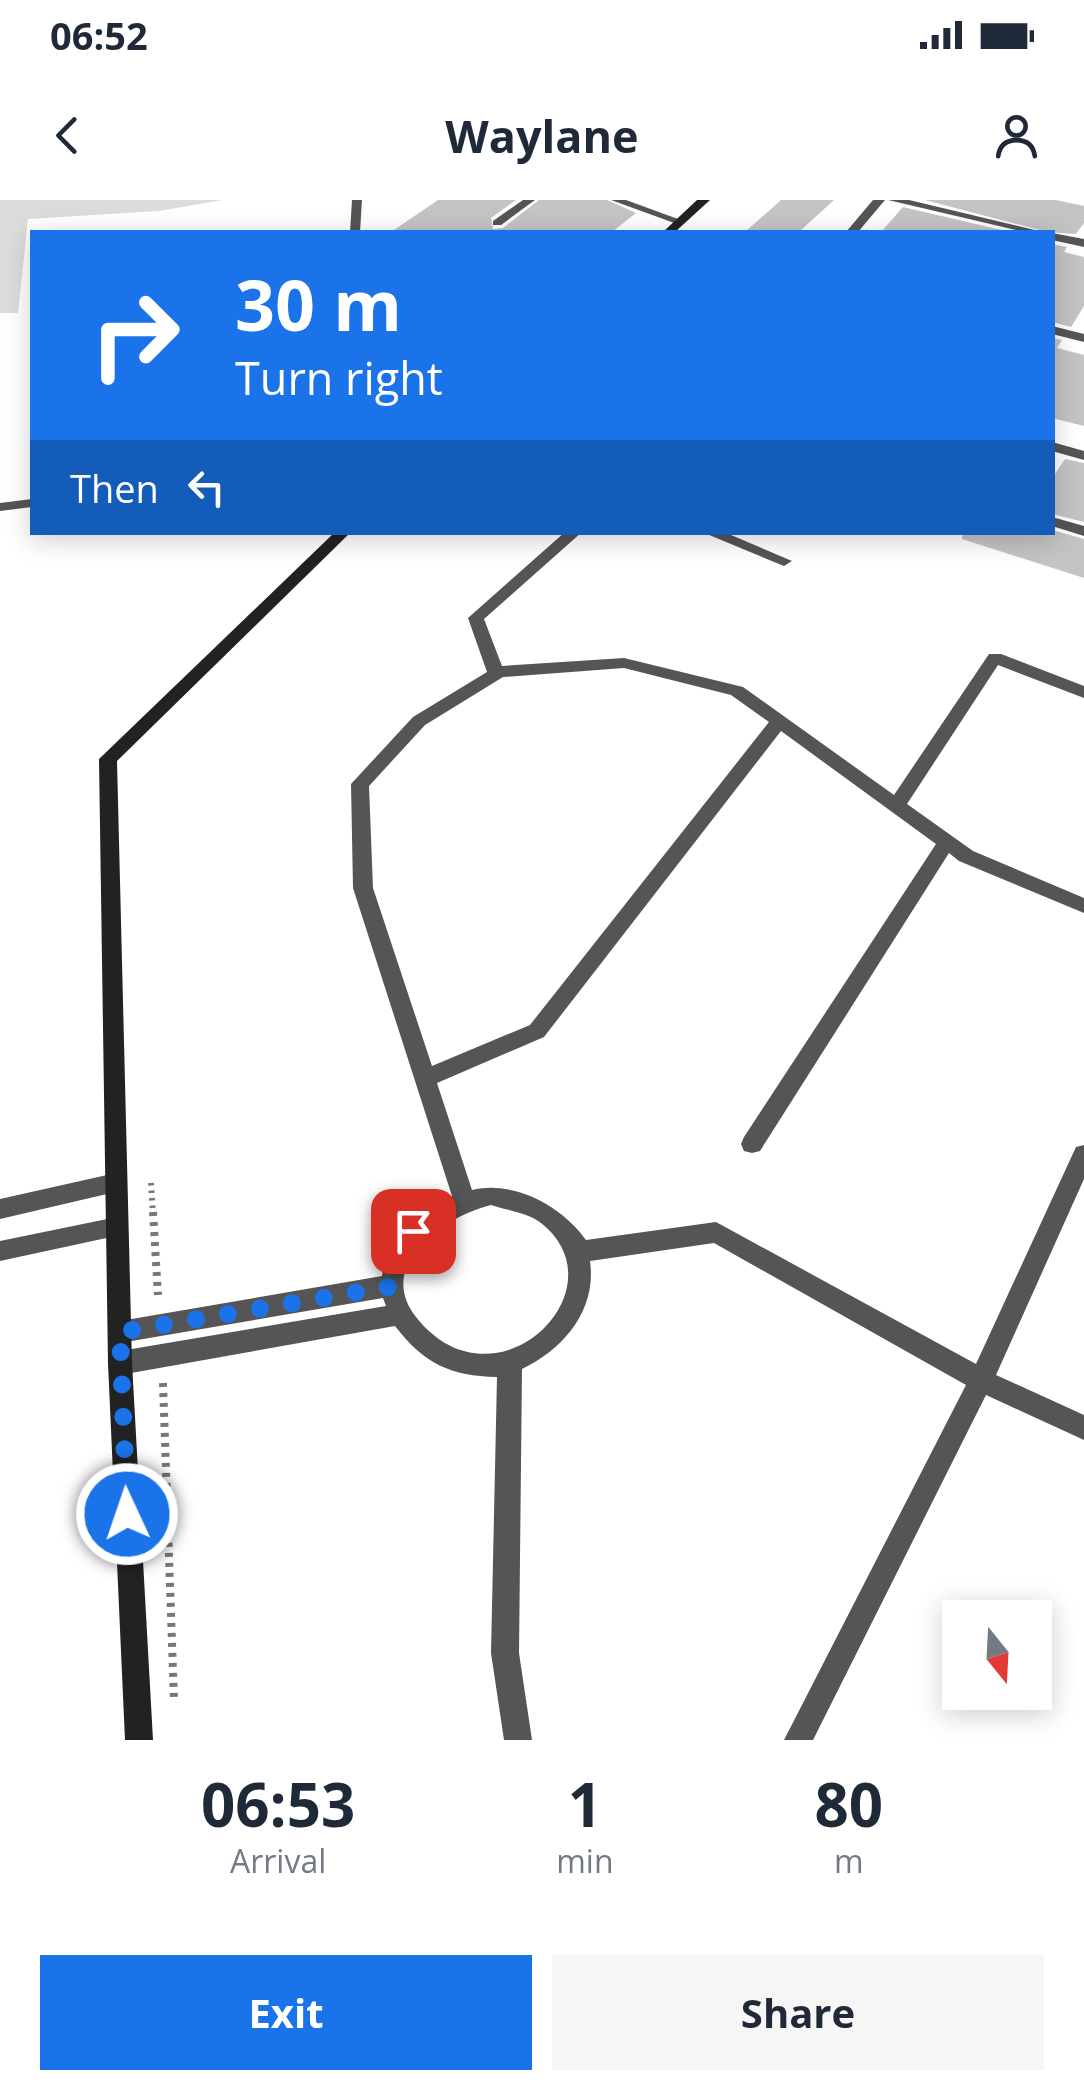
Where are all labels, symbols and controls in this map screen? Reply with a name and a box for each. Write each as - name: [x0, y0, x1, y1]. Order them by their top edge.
- text: 06:52: [50, 9, 148, 61]
- text: Waylane: [445, 105, 639, 166]
- icon: back: [40, 108, 95, 163]
- icon: person: [989, 108, 1044, 163]
- text: 30 m: [235, 256, 402, 352]
- icon: right: [70, 270, 200, 400]
- text: Turn right: [235, 347, 443, 408]
- icon: left: [179, 460, 234, 515]
- text: Then: [70, 462, 159, 514]
- pin: [371, 1189, 456, 1274]
- icon: arrive: [386, 1204, 441, 1259]
- position arrow: [75, 1462, 179, 1566]
- north arrow: [942, 1600, 1052, 1710]
- map controls: [942, 1600, 1052, 1710]
- text: 06:53: [201, 1763, 355, 1845]
- text: 1: [568, 1763, 602, 1845]
- text: 80: [814, 1763, 883, 1845]
- text: Arrival: [230, 1839, 326, 1882]
- text: min: [556, 1839, 614, 1882]
- text: m: [834, 1839, 864, 1882]
- button: Exit: [40, 1955, 532, 2070]
- button: Share: [552, 1955, 1044, 2070]

